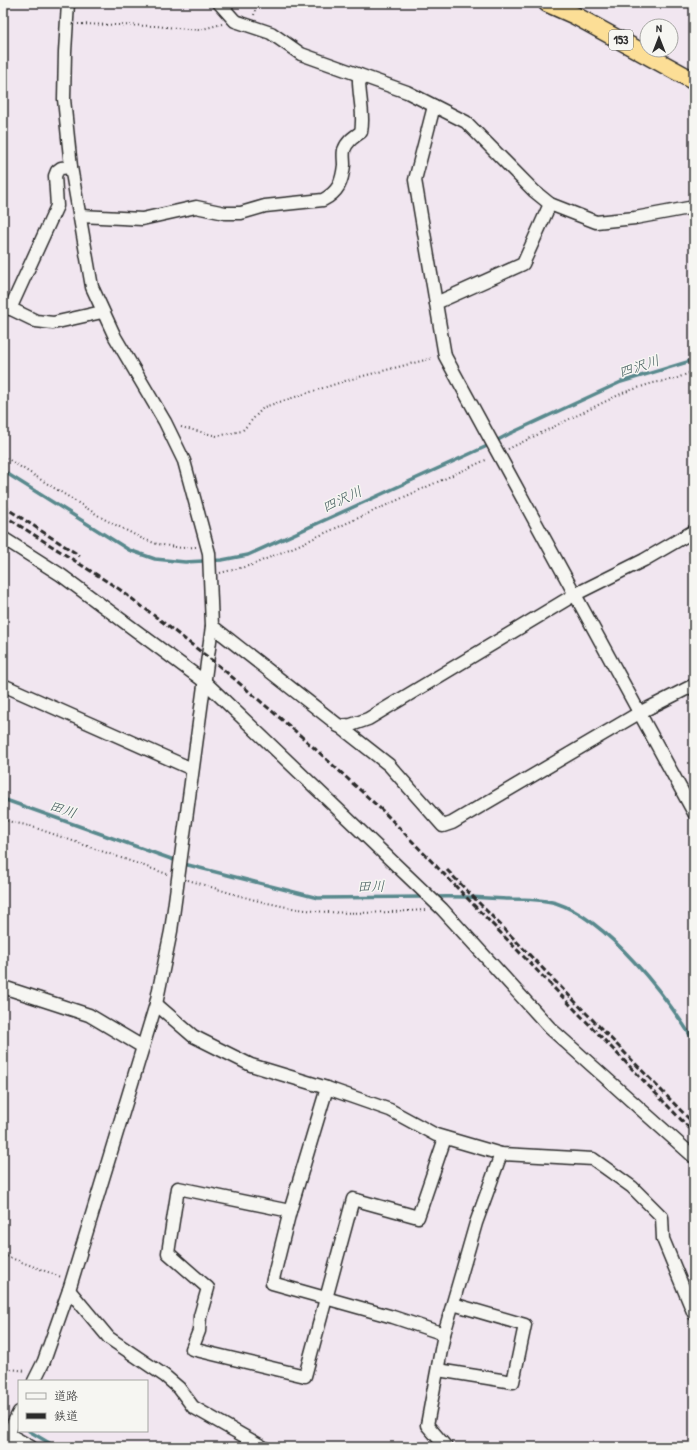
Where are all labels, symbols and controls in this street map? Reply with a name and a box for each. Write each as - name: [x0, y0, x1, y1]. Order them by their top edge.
- north arrow: [639, 18, 679, 58]
- text: N: [656, 21, 662, 35]
- road number: 153: [609, 30, 633, 50]
- water label: 四沢川: [616, 350, 662, 381]
- water label: 四沢川: [319, 481, 365, 516]
- water label: 田川: [47, 795, 79, 822]
- water label: 田川: [357, 876, 385, 895]
- legend: [18, 1380, 148, 1432]
- text: 道路: [54, 1387, 78, 1404]
- text: 鉄道: [54, 1407, 78, 1424]

